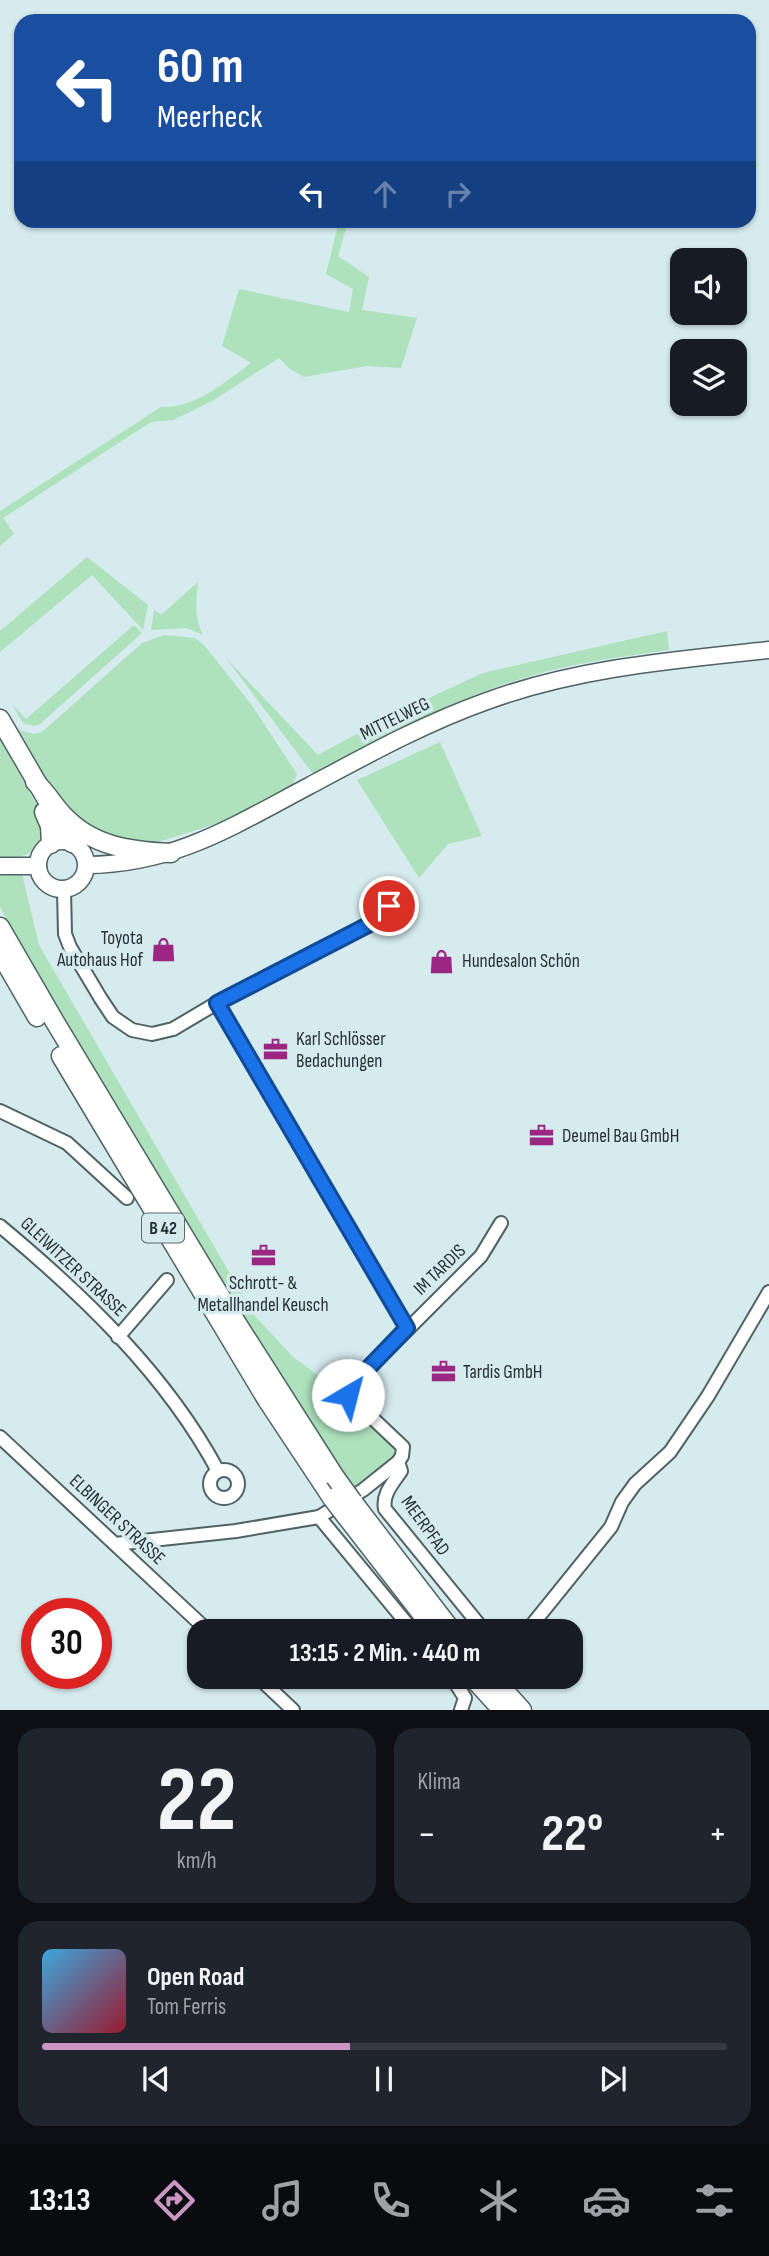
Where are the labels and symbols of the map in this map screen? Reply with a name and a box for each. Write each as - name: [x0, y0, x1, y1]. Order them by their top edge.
- street label: MITTELWEG: [357, 692, 433, 746]
- pin: [359, 876, 419, 936]
- place label: Toyota Autohaus Hof: [56, 927, 144, 972]
- shop icon: Toyota Autohaus Hof: [149, 935, 177, 963]
- shop icon: Hundesalon Schön: [428, 947, 456, 975]
- place label: Hundesalon Schön: [462, 950, 580, 973]
- place label: Karl Schlösser Bedachungen: [296, 1028, 386, 1073]
- office icon: Karl Schlösser Bedachungen: [262, 1036, 290, 1064]
- office icon: Deumel Bau GmbH: [528, 1122, 556, 1150]
- place label: Deumel Bau GmbH: [562, 1125, 679, 1148]
- street label: GLEIWITZER STRASSE: [15, 1212, 131, 1322]
- road number: B 42: [142, 1213, 184, 1242]
- street label: IM TARDIS: [409, 1240, 471, 1300]
- office icon: Schrott- & Metallhandel Keusch: [249, 1241, 277, 1269]
- place label: Schrott- & Metallhandel Keusch: [197, 1272, 329, 1317]
- position arrow: [311, 1358, 385, 1432]
- office icon: Tardis GmbH: [429, 1358, 457, 1386]
- place label: Tardis GmbH: [463, 1361, 542, 1384]
- street label: ELBINGER STRASSE: [64, 1470, 170, 1570]
- street label: MEERPFAD: [396, 1492, 454, 1560]
- speed limit sign: 30: [21, 1598, 112, 1689]

